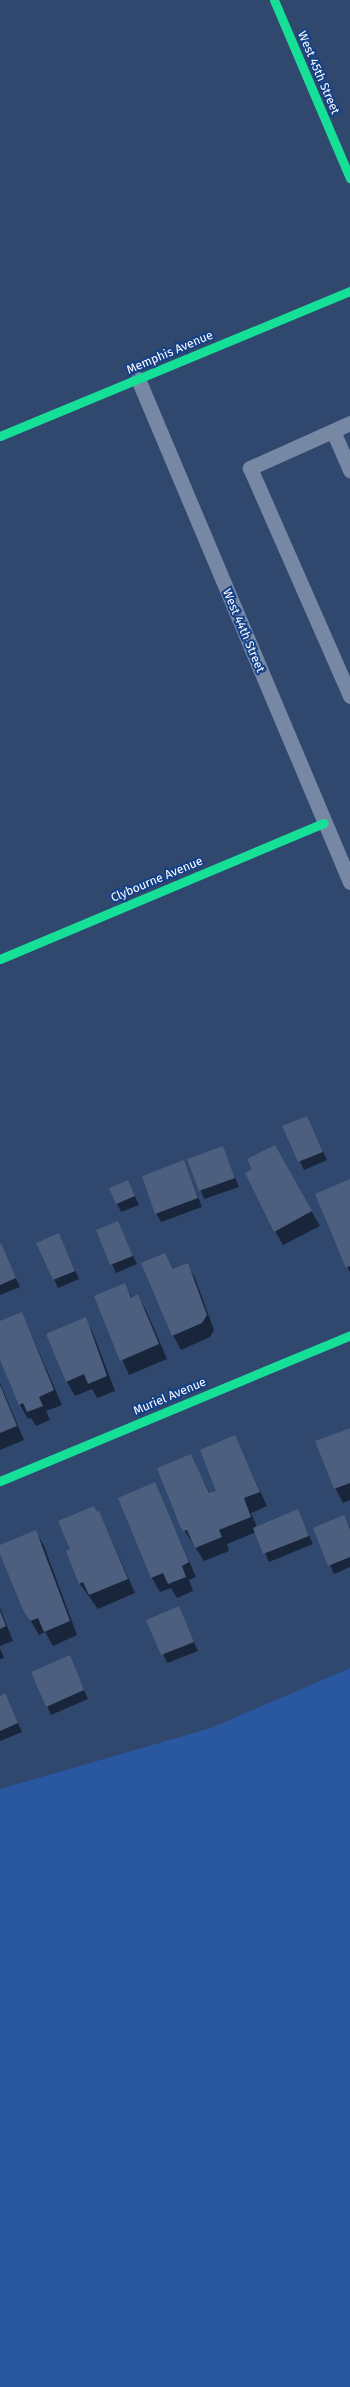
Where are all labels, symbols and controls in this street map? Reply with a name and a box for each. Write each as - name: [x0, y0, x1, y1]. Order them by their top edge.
- street label: West 45th Street: [294, 29, 342, 117]
- street label: Memphis Avenue: [125, 328, 215, 378]
- street label: West 44th Street: [219, 587, 267, 675]
- street label: Clybourne Avenue: [109, 854, 205, 906]
- street label: Muriel Avenue: [132, 1375, 208, 1419]

